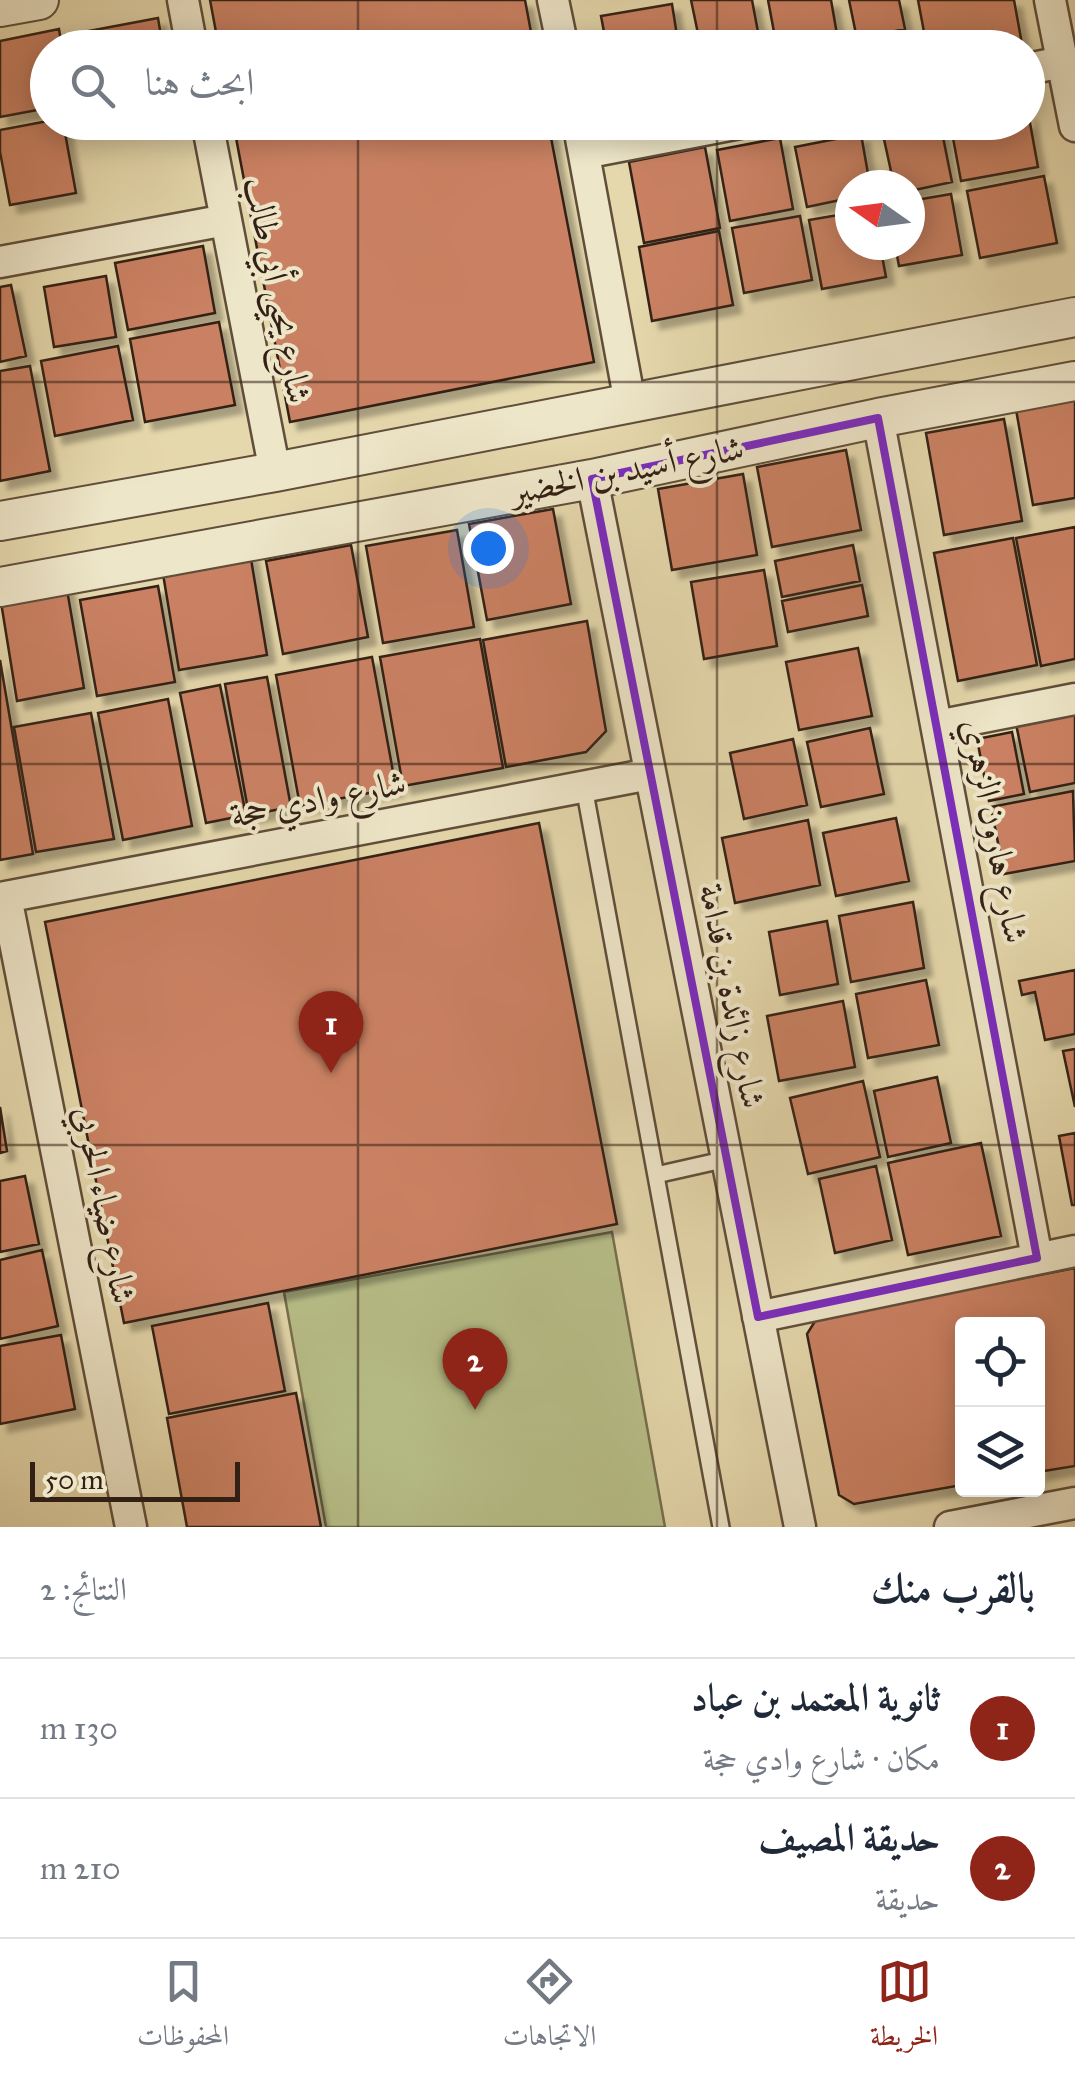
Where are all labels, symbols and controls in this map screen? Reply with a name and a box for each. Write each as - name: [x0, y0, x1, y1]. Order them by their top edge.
- search box: [30, 30, 1045, 140]
- icon: search: [65, 58, 120, 113]
- text: ابحث هنا: [145, 59, 255, 105]
- north arrow: [835, 170, 925, 260]
- street label: شارع يحيى أبي طالب: [228, 172, 324, 408]
- street label: شارع أسيد بن الخضير: [503, 423, 749, 521]
- your location: [463, 523, 514, 574]
- street label: شارع هارون الزهري: [945, 715, 1038, 948]
- street label: شارع وادي حجة: [227, 761, 411, 844]
- street label: شارع زائدة بن قدامة: [682, 880, 775, 1113]
- pin: 1: [298, 990, 364, 1073]
- street label: شارع ضياء الحربي: [58, 1103, 145, 1309]
- map controls: [955, 1317, 1045, 1497]
- button: locate: [955, 1317, 1045, 1407]
- pin: 2: [442, 1328, 508, 1410]
- button: layers: [955, 1407, 1045, 1497]
- scale bar: [30, 1457, 240, 1502]
- text: 50 m: [45, 1462, 104, 1497]
- text: بالقرب منك: [871, 1562, 1035, 1614]
- text: النتائج: 2: [40, 1570, 127, 1609]
- text: ثانوية المعتمد بن عباد: [691, 1674, 940, 1720]
- text: 130 m: [40, 1709, 118, 1748]
- text: 1: [996, 1709, 1009, 1748]
- text: مكان · شارع وادي حجة: [703, 1740, 940, 1779]
- text: حديقة المصيف: [758, 1814, 940, 1860]
- text: 210 m: [40, 1849, 121, 1888]
- text: 2: [995, 1849, 1010, 1888]
- text: حديقة: [875, 1880, 940, 1919]
- tab: المحفوظات: [137, 1954, 229, 2063]
- tab: الاتجاهات: [503, 1954, 596, 2063]
- tab: الخريطة: [870, 1954, 938, 2063]

